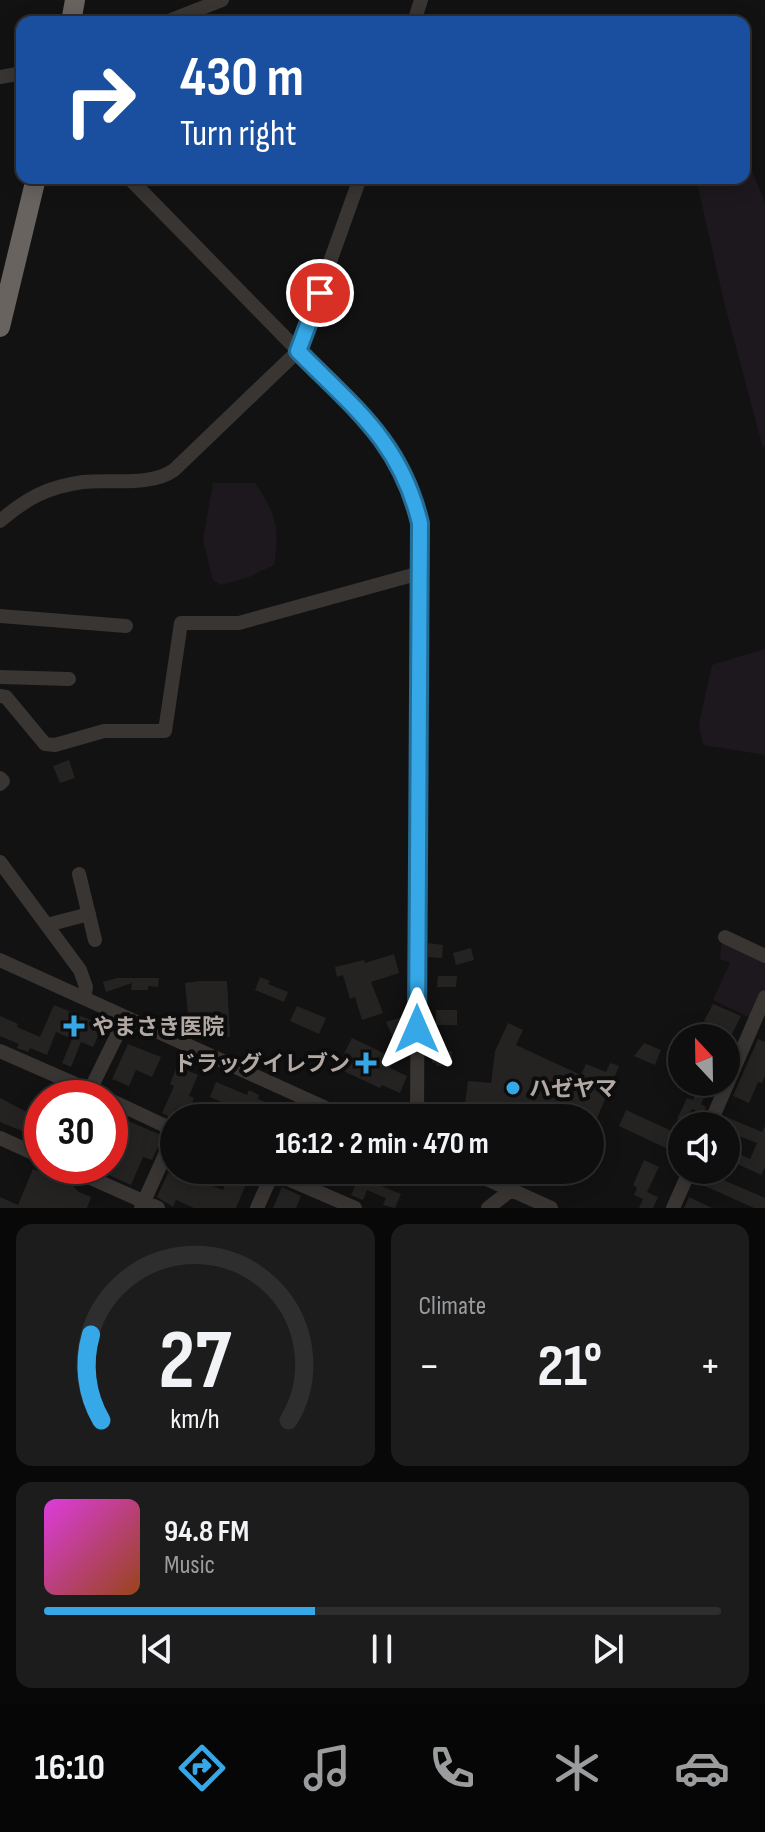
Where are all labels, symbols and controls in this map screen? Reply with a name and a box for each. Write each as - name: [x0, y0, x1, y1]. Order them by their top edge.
- text: 430 m: [180, 45, 304, 112]
- icon: right: [48, 48, 152, 152]
- text: Turn right: [180, 113, 297, 156]
- pin: [286, 259, 354, 327]
- icon: arrive: [298, 271, 342, 315]
- position arrow: [375, 987, 459, 1071]
- place label: やまさき医院: [92, 1014, 224, 1041]
- marker: やまさき医院: [63, 1015, 85, 1037]
- north arrow: [668, 1024, 740, 1096]
- map controls: [668, 1024, 740, 1184]
- place label: ドラッグイレブン: [174, 1051, 350, 1078]
- marker: ドラッグイレブン: [357, 1054, 375, 1072]
- place label: ハゼヤマ: [529, 1076, 617, 1103]
- marker: ハゼヤマ: [504, 1079, 522, 1097]
- speed limit sign: 30: [24, 1080, 128, 1184]
- button: sound: [668, 1112, 740, 1184]
- text: 16:12 · 2 min · 470 m: [275, 1126, 489, 1162]
- text: Climate: [419, 1291, 486, 1322]
- text: 27: [159, 1312, 232, 1412]
- text: 21°: [537, 1331, 602, 1403]
- text: −: [419, 1340, 440, 1393]
- text: +: [699, 1340, 721, 1393]
- text: km/h: [171, 1402, 220, 1437]
- text: 94.8 FM: [164, 1514, 249, 1550]
- text: Music: [164, 1550, 215, 1581]
- icon: previous: [135, 1627, 179, 1671]
- icon: pause: [360, 1627, 404, 1671]
- icon: next: [586, 1627, 630, 1671]
- icon: directions: [174, 1740, 230, 1796]
- icon: music: [299, 1740, 355, 1796]
- icon: phone: [424, 1740, 480, 1796]
- icon: climate: [549, 1740, 605, 1796]
- icon: car: [674, 1740, 730, 1796]
- text: 16:10: [35, 1747, 105, 1790]

